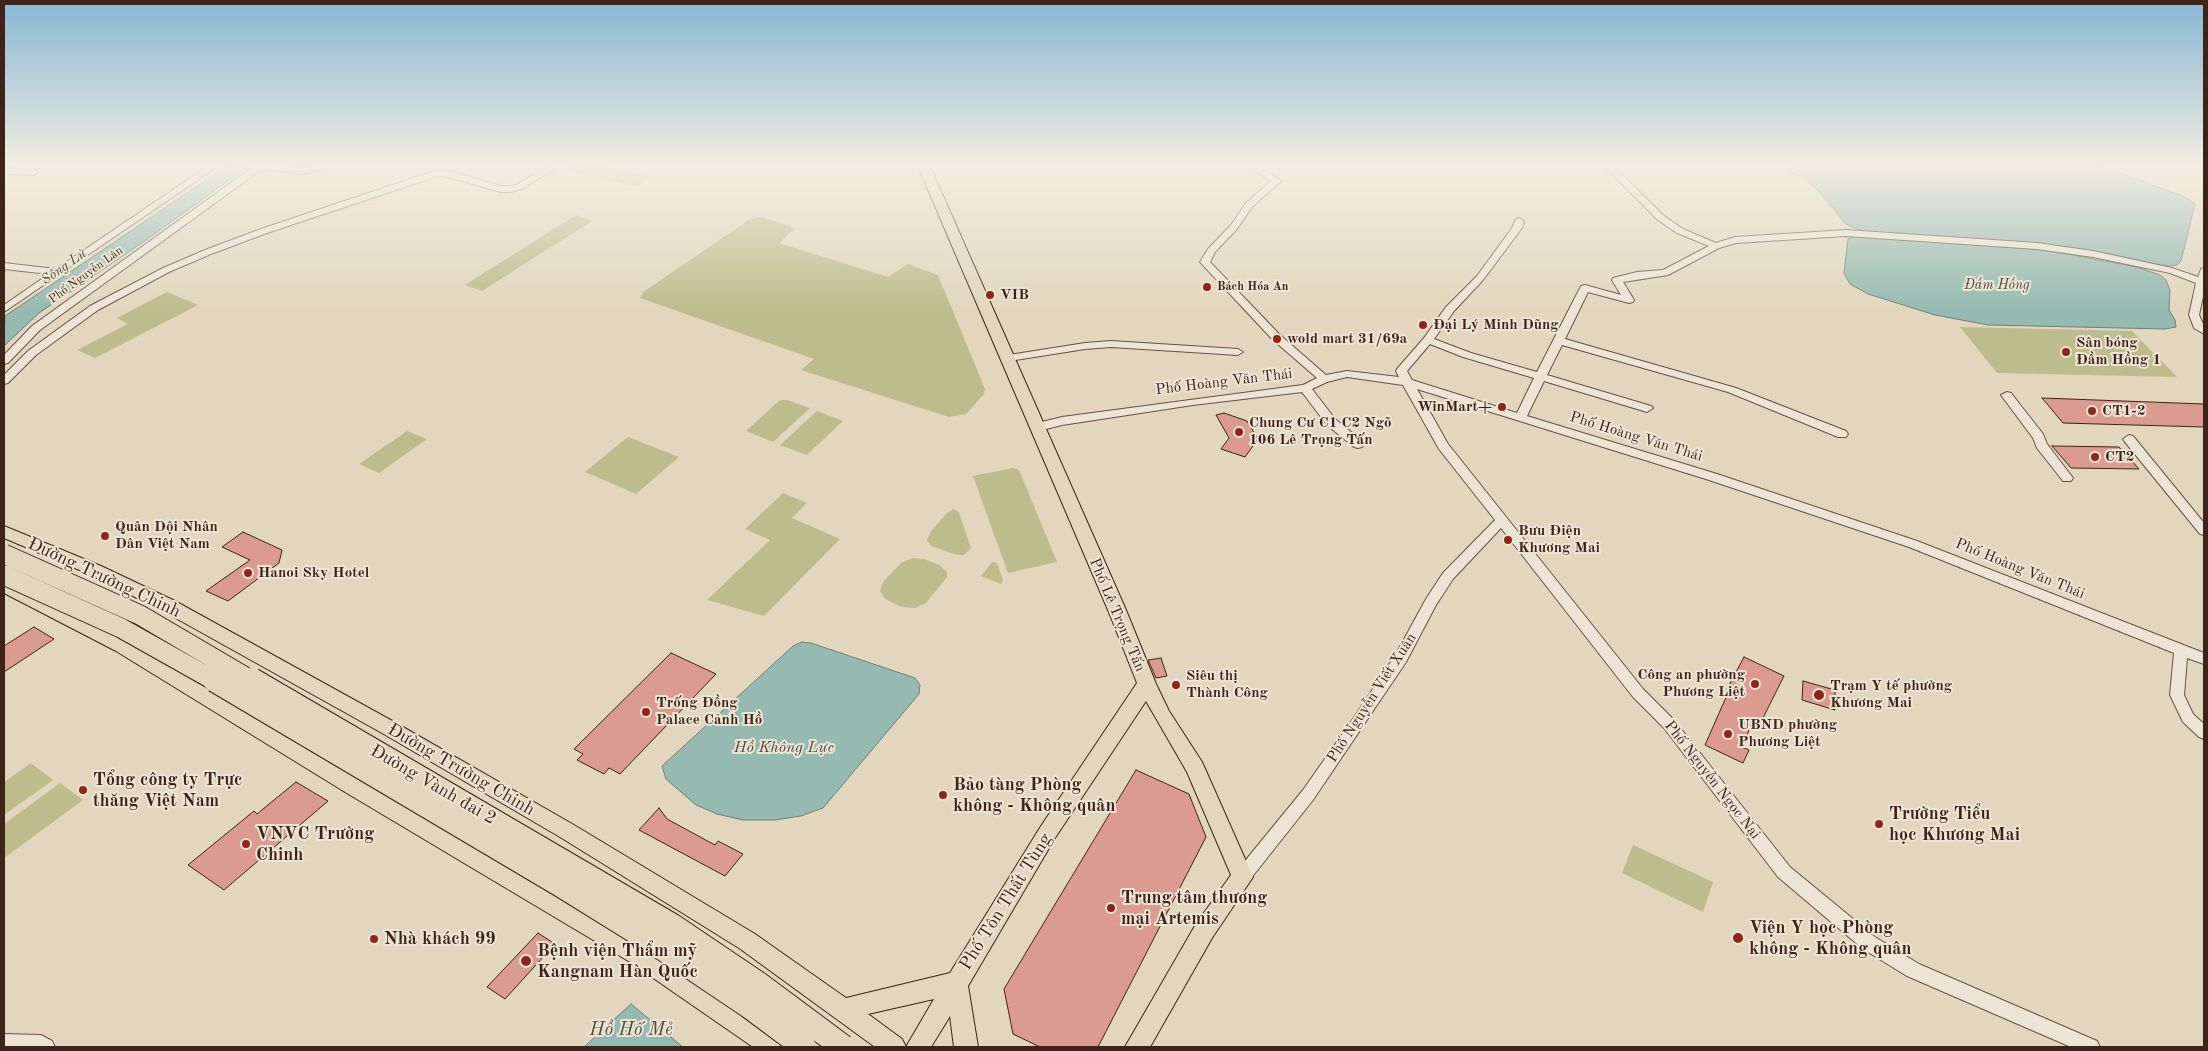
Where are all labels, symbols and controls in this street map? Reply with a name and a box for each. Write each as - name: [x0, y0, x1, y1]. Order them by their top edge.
- street label: Phố Nguyễn Lân: [46, 243, 126, 307]
- water label: Sông Lừ: [38, 245, 90, 289]
- water label: Đầm Hồng: [1964, 277, 2030, 293]
- place label: Bách Hóa An: [1217, 280, 1288, 294]
- marker: Bách Hóa An: [1201, 281, 1213, 293]
- place label: VIB: [1000, 286, 1029, 304]
- marker: VIB: [984, 289, 996, 301]
- place label: Đại Lý Minh Dũng: [1433, 316, 1559, 334]
- marker: Đại Lý Minh Dũng: [1417, 319, 1429, 331]
- place label: wold mart 31/69a: [1287, 330, 1407, 348]
- marker: wold mart 31/69a: [1271, 333, 1283, 345]
- place label: Sân bóng Đầm Hồng 1: [2076, 334, 2161, 369]
- marker: Sân bóng Đầm Hồng 1: [2060, 346, 2072, 358]
- street label: Phố Hoàng Văn Thái: [1154, 365, 1294, 399]
- place label: WinMart+: [1417, 398, 1492, 416]
- marker: WinMart+: [1496, 401, 1508, 413]
- place label: CT1-2: [2102, 402, 2146, 420]
- marker: CT1-2: [2086, 405, 2098, 417]
- street label: Phố Hoàng Văn Thái: [1567, 408, 1705, 466]
- place label: Chung Cư C1 C2 Ngõ 106 Lê Trọng Tấn: [1249, 414, 1392, 449]
- marker: Chung Cư C1 C2 Ngõ 106 Lê Trọng Tấn: [1233, 426, 1245, 438]
- place label: CT2: [2105, 448, 2134, 466]
- marker: CT2: [2089, 451, 2101, 463]
- place label: Quân Dội Nhân Dân Việt Nam: [115, 518, 218, 553]
- place label: Bưu Điện Khương Mai: [1518, 522, 1600, 557]
- marker: Quân Dội Nhân Dân Việt Nam: [99, 530, 111, 542]
- street label: Đường Trường Chinh: [24, 533, 184, 623]
- marker: Bưu Điện Khương Mai: [1502, 534, 1514, 546]
- street label: Phố Hoàng Văn Thái: [1953, 535, 2087, 603]
- street label: Phố Lê Trọng Tấn: [1085, 556, 1149, 674]
- place label: Hanoi Sky Hotel: [258, 564, 369, 582]
- marker: Hanoi Sky Hotel: [242, 567, 254, 579]
- street label: Phố Nguyễn Viết Xuân: [1323, 630, 1421, 766]
- place label: Công an phường Phương Liệt: [1638, 666, 1745, 701]
- place label: Siêu thị Thành Công: [1186, 667, 1268, 702]
- place label: Trạm Y tế phường Khương Mai: [1830, 677, 1952, 712]
- marker: Công an phường Phương Liệt: [1749, 678, 1761, 690]
- marker: Siêu thị Thành Công: [1170, 679, 1182, 691]
- marker: Trạm Y tế phường Khương Mai: [1812, 688, 1826, 702]
- place label: Trống Đồng Palace Cảnh Hồ: [656, 694, 762, 729]
- marker: Trống Đồng Palace Cảnh Hồ: [640, 706, 652, 718]
- place label: UBND phường Phương Liệt: [1738, 716, 1837, 751]
- street label: Phố Nguyễn Ngọc Nại: [1660, 717, 1764, 843]
- street label: Đường Trường Chinh: [384, 719, 538, 821]
- marker: UBND phường Phương Liệt: [1722, 728, 1734, 740]
- water label: Hồ Không Lực: [734, 738, 834, 758]
- street label: Đường Vành đai 2: [366, 740, 500, 830]
- place label: Tổng công ty Trực thăng Việt Nam: [93, 769, 243, 812]
- place label: Bảo tàng Phòng không - Không quân: [953, 774, 1115, 816]
- marker: Tổng công ty Trực thăng Việt Nam: [77, 784, 89, 796]
- marker: Bảo tàng Phòng không - Không quân: [937, 789, 949, 801]
- place label: Trường Tiểu học Khương Mai: [1889, 803, 2020, 846]
- marker: Trường Tiểu học Khương Mai: [1873, 818, 1885, 830]
- place label: VNVC Trường Chinh: [256, 823, 374, 866]
- street label: Phố Tôn Thất Tùng: [955, 830, 1057, 974]
- marker: VNVC Trường Chinh: [240, 838, 252, 850]
- place label: Trung tâm thương mại Artemis: [1121, 887, 1267, 930]
- marker: Trung tâm thương mại Artemis: [1105, 902, 1117, 914]
- place label: Viện Y học Phòng không - Không quân: [1749, 917, 1911, 960]
- place label: Nhà khách 99: [384, 928, 496, 950]
- marker: Viện Y học Phòng không - Không quân: [1731, 931, 1745, 945]
- marker: Nhà khách 99: [368, 933, 380, 945]
- place label: Bệnh viện Thẩm mỹ Kangnam Hàn Quốc: [537, 940, 698, 982]
- marker: Bệnh viện Thẩm mỹ Kangnam Hàn Quốc: [519, 954, 533, 968]
- water label: Hồ Hố Mẻ: [589, 1019, 673, 1041]

